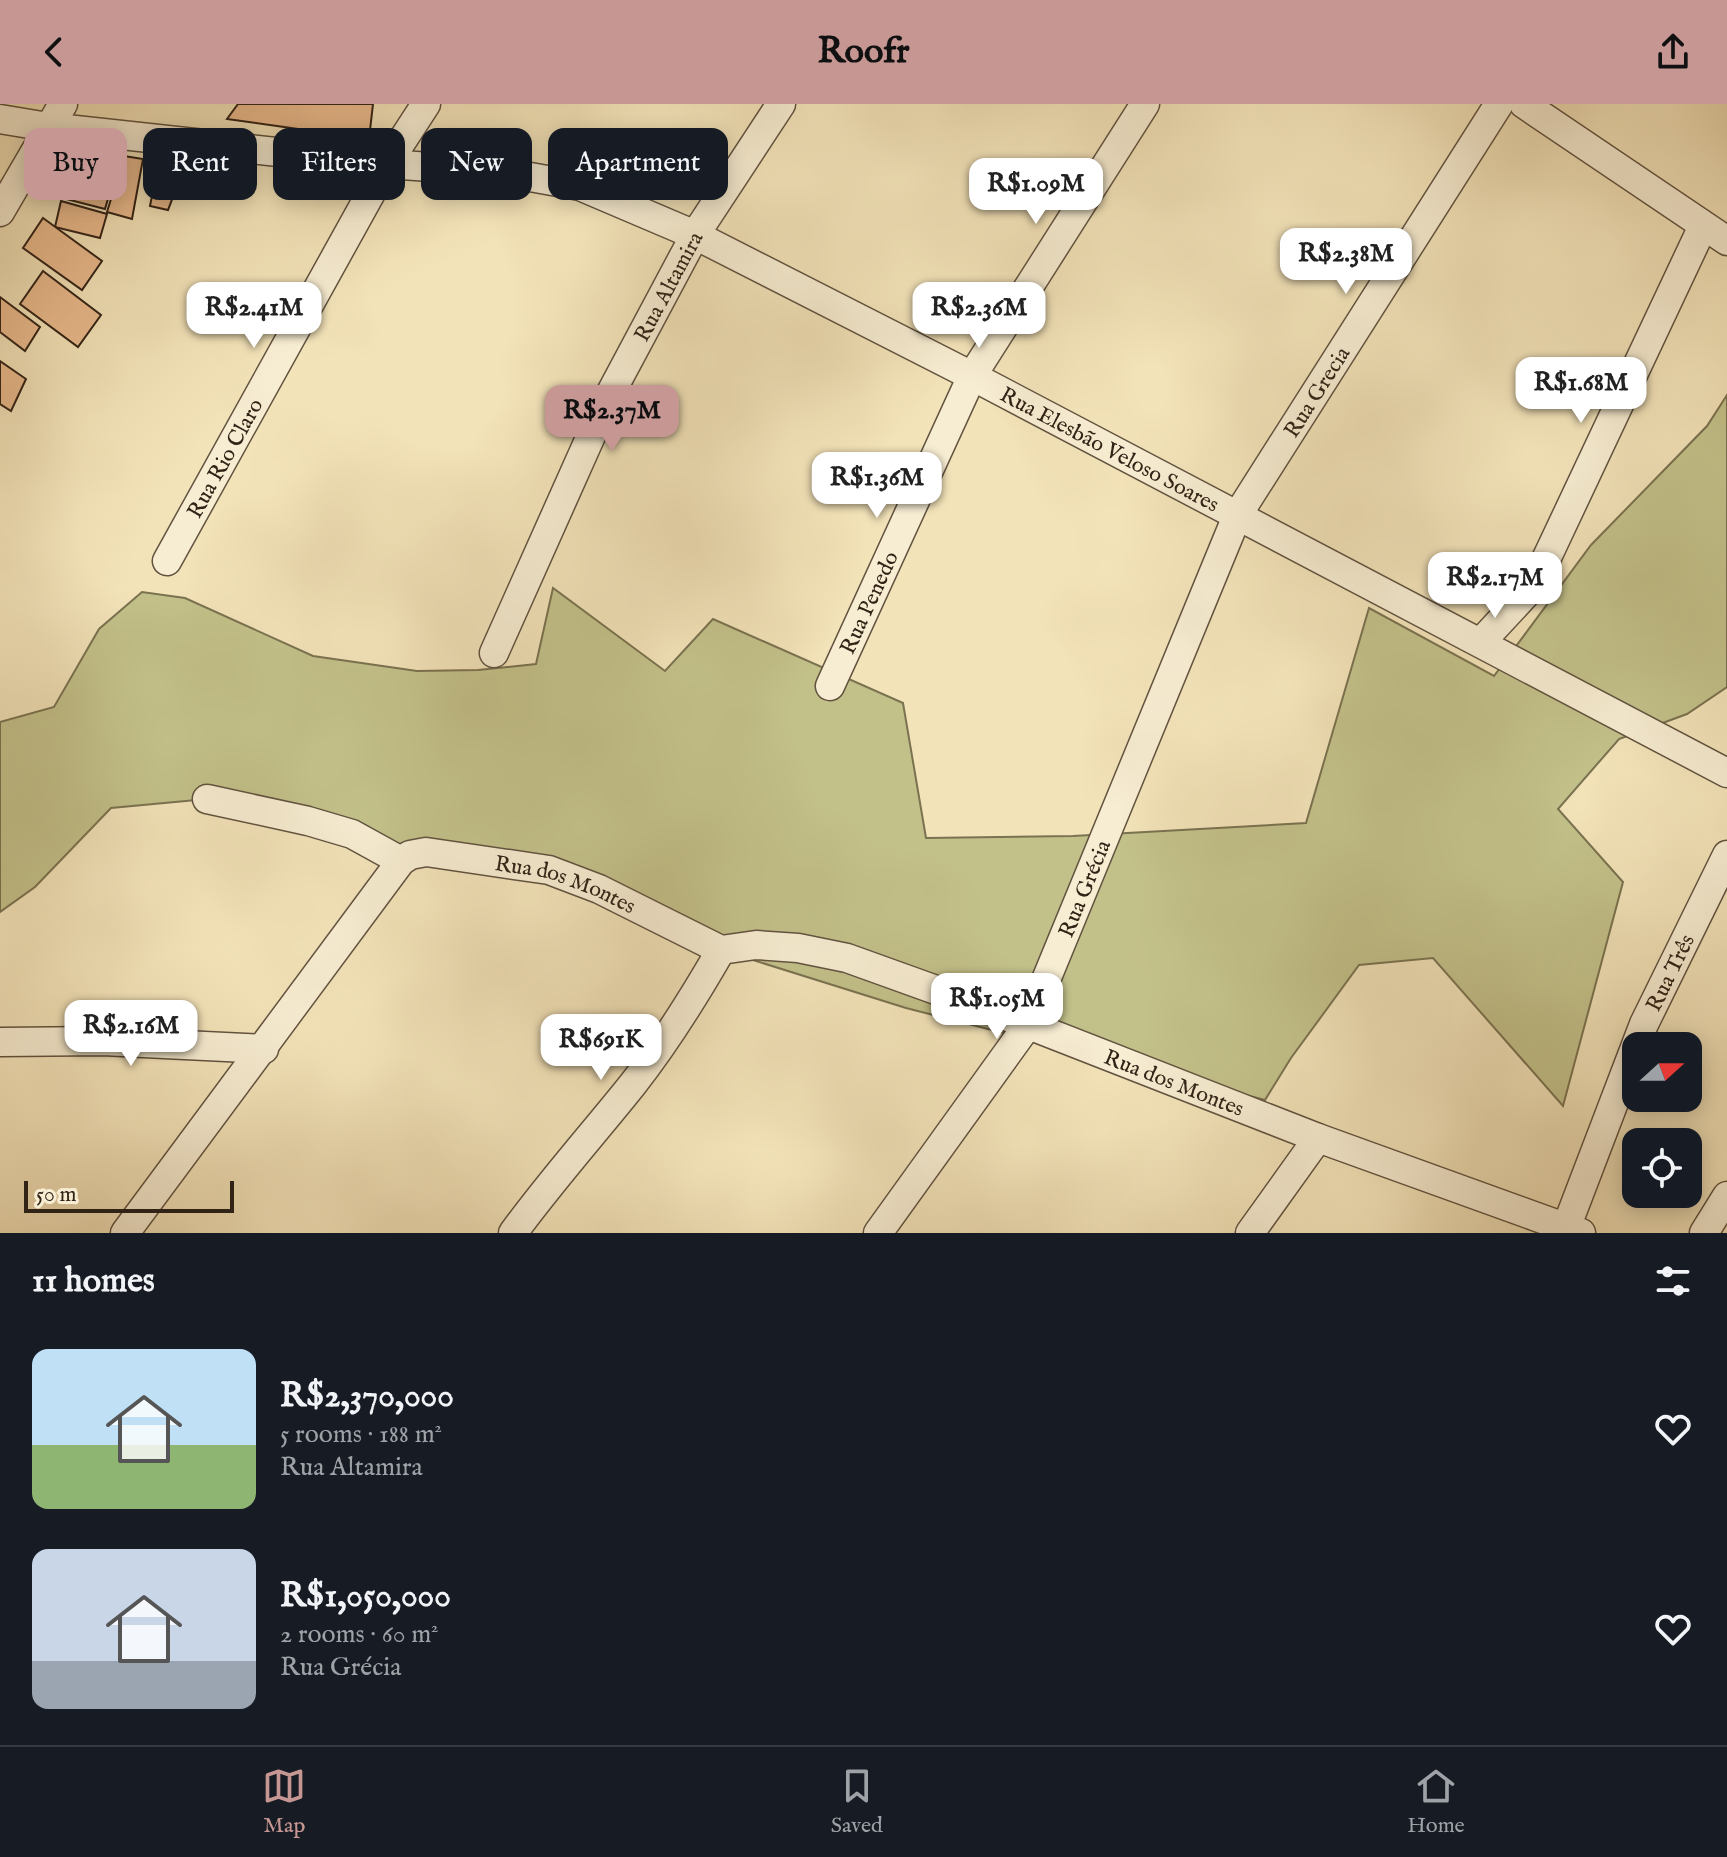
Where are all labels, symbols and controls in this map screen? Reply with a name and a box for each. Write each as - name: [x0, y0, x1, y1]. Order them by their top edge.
- text: Roofr: [817, 29, 910, 75]
- icon: back: [32, 30, 76, 74]
- icon: share: [1651, 30, 1695, 74]
- chip: Buy: [24, 128, 127, 200]
- chip: Rent: [143, 128, 257, 200]
- chip: Filters: [273, 128, 405, 200]
- chip: New: [421, 128, 532, 200]
- chip: Apartment: [548, 128, 728, 200]
- pin: R$1.09M: [962, 158, 1110, 226]
- text: R$1.09M: [987, 167, 1085, 200]
- street label: Rua Altamira: [629, 227, 710, 347]
- pin: R$2.38M: [1272, 228, 1420, 296]
- text: R$2.38M: [1298, 237, 1394, 270]
- pin: R$2.41M: [180, 282, 328, 350]
- pin: R$2.36M: [905, 282, 1053, 350]
- text: R$2.41M: [205, 291, 303, 324]
- text: R$2.36M: [931, 291, 1027, 324]
- street label: Rua Grecia: [1278, 341, 1357, 444]
- pin: R$1.68M: [1507, 357, 1655, 425]
- text: R$1.68M: [1534, 366, 1628, 399]
- street label: Rua Elesbão Veloso Soares: [995, 381, 1223, 519]
- pin: R$2.37M: [538, 385, 686, 453]
- street label: Rua Rio Claro: [182, 394, 270, 524]
- text: R$2.37M: [563, 394, 661, 427]
- pin: R$1.36M: [803, 452, 951, 520]
- text: R$1.36M: [830, 461, 924, 494]
- street label: Rua Penedo: [834, 547, 906, 659]
- pin: R$2.17M: [1421, 552, 1569, 620]
- text: R$2.17M: [1446, 561, 1544, 594]
- street label: Rua Grécia: [1053, 836, 1118, 942]
- street label: Rua dos Montes: [493, 850, 640, 921]
- street label: Rua Três: [1640, 930, 1702, 1016]
- pin: R$1.05M: [923, 973, 1071, 1041]
- text: R$1.05M: [949, 982, 1045, 1015]
- pin: R$2.16M: [57, 1000, 205, 1068]
- text: R$2.16M: [83, 1009, 179, 1042]
- pin: R$691K: [536, 1014, 666, 1082]
- text: R$691K: [559, 1023, 643, 1056]
- north arrow: [1622, 1032, 1702, 1112]
- map controls: [1622, 1032, 1702, 1208]
- street label: Rua dos Montes: [1100, 1044, 1248, 1124]
- button: locate: [1622, 1128, 1702, 1208]
- scale bar: [24, 1177, 234, 1213]
- text: 50 m: [36, 1181, 77, 1209]
- icon: filters: [1651, 1259, 1695, 1303]
- text: 11 homes: [32, 1260, 155, 1303]
- text: R$2,370,000: [280, 1375, 454, 1418]
- icon: home: [96, 1381, 192, 1477]
- icon: heart: [1651, 1407, 1695, 1451]
- text: 5 rooms · 188 m²: [280, 1418, 442, 1451]
- text: Rua Altamira: [280, 1451, 423, 1484]
- text: R$1,050,000: [280, 1575, 451, 1618]
- icon: home: [96, 1581, 192, 1677]
- icon: heart: [1651, 1607, 1695, 1651]
- text: 2 rooms · 60 m²: [280, 1618, 439, 1651]
- text: Rua Grécia: [280, 1651, 402, 1684]
- tab: Map: [262, 1764, 306, 1840]
- tab: Saved: [831, 1764, 883, 1840]
- tab: Home: [1407, 1764, 1465, 1840]

